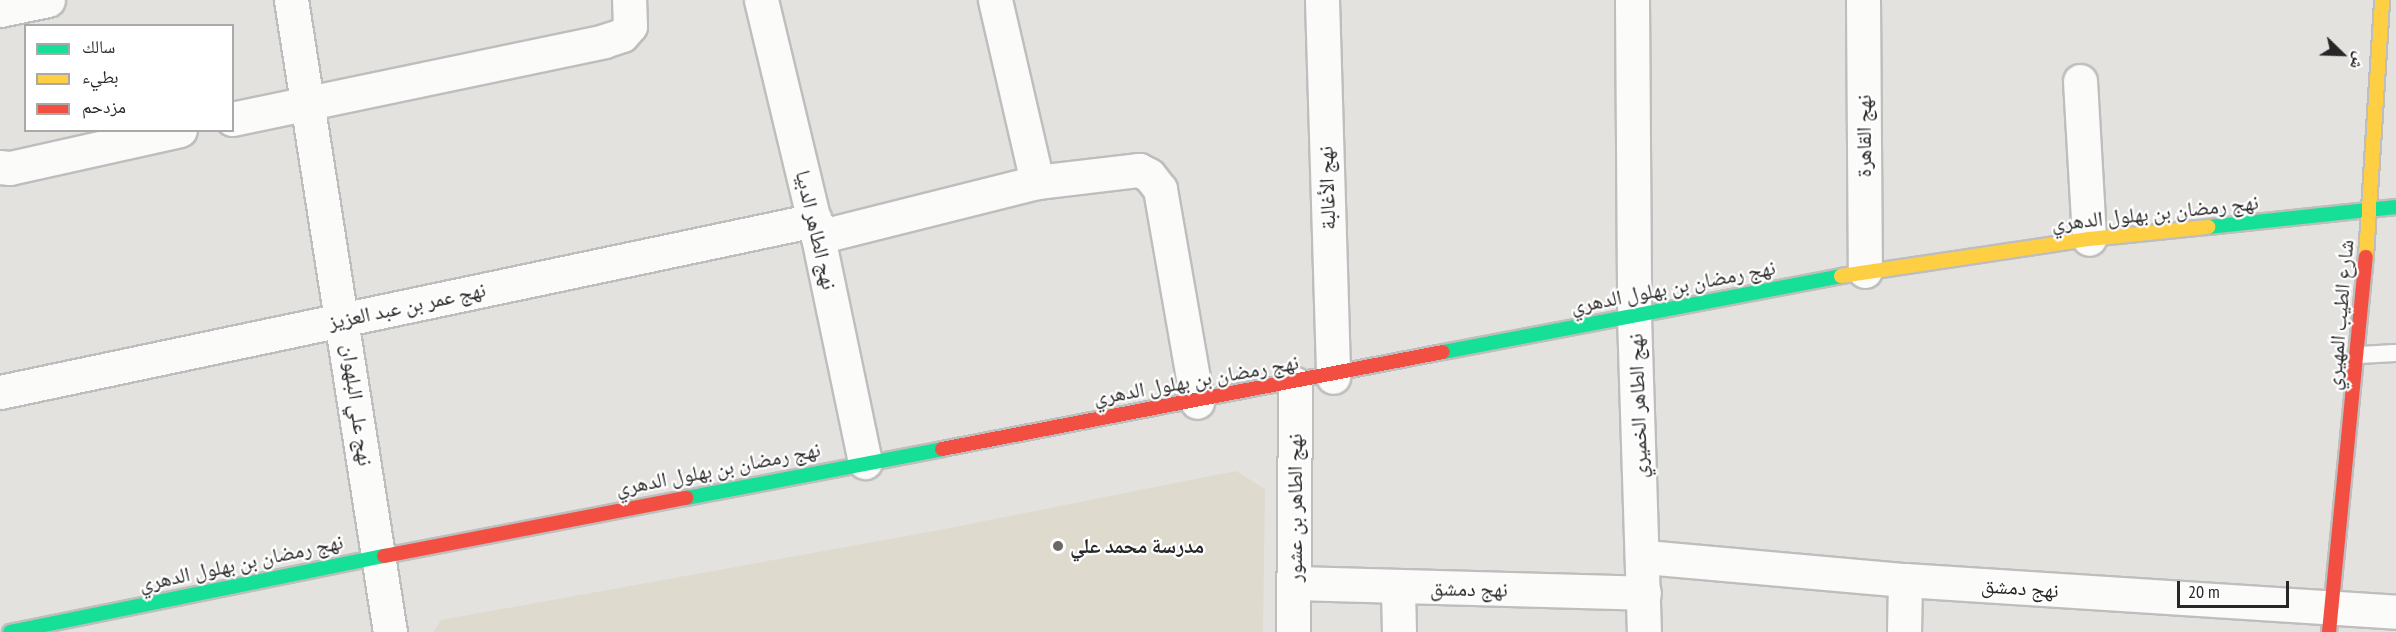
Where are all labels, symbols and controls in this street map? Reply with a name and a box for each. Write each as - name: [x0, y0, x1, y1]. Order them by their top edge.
- legend: [24, 24, 234, 132]
- north arrow: [2312, 24, 2372, 84]
- text: سالك: [82, 35, 115, 58]
- text: ش: [2346, 49, 2371, 73]
- text: بطيء: [82, 65, 119, 88]
- text: مزدحم: [82, 95, 126, 118]
- street label: نهج القاهرة: [1851, 95, 1877, 177]
- street label: نهج الأغالبة: [1313, 146, 1341, 230]
- street label: نهج الطاهر الدبيا: [790, 168, 842, 292]
- street label: نهج رمضان بن بهلول الدهري: [2050, 190, 2260, 236]
- street label: شارع الطيب المهيري: [2321, 239, 2359, 391]
- street label: نهج رمضان بن بهلول الدهري: [1568, 255, 1778, 319]
- street label: نهج عمر بن عبد العزيز: [326, 277, 488, 335]
- street label: نهج الطاهر الخميري: [1623, 333, 1653, 479]
- street label: نهج علي البلهوان: [336, 342, 378, 468]
- street label: نهج رمضان بن بهلول الدهري: [1091, 350, 1301, 410]
- street label: نهج الطاهر بن عشور: [1282, 434, 1308, 582]
- street label: نهج رمضان بن بهلول الدهري: [613, 437, 823, 501]
- street label: نهج رمضان بن بهلول الدهري: [137, 529, 345, 597]
- place label: مدرسة محمد علي: [1070, 533, 1204, 559]
- marker: مدرسة محمد علي: [1051, 539, 1065, 553]
- scale bar: [2180, 569, 2292, 607]
- street label: نهج دمشق: [1980, 573, 2060, 603]
- street label: نهج دمشق: [1430, 576, 1508, 602]
- text: 20 m: [2188, 580, 2220, 603]

